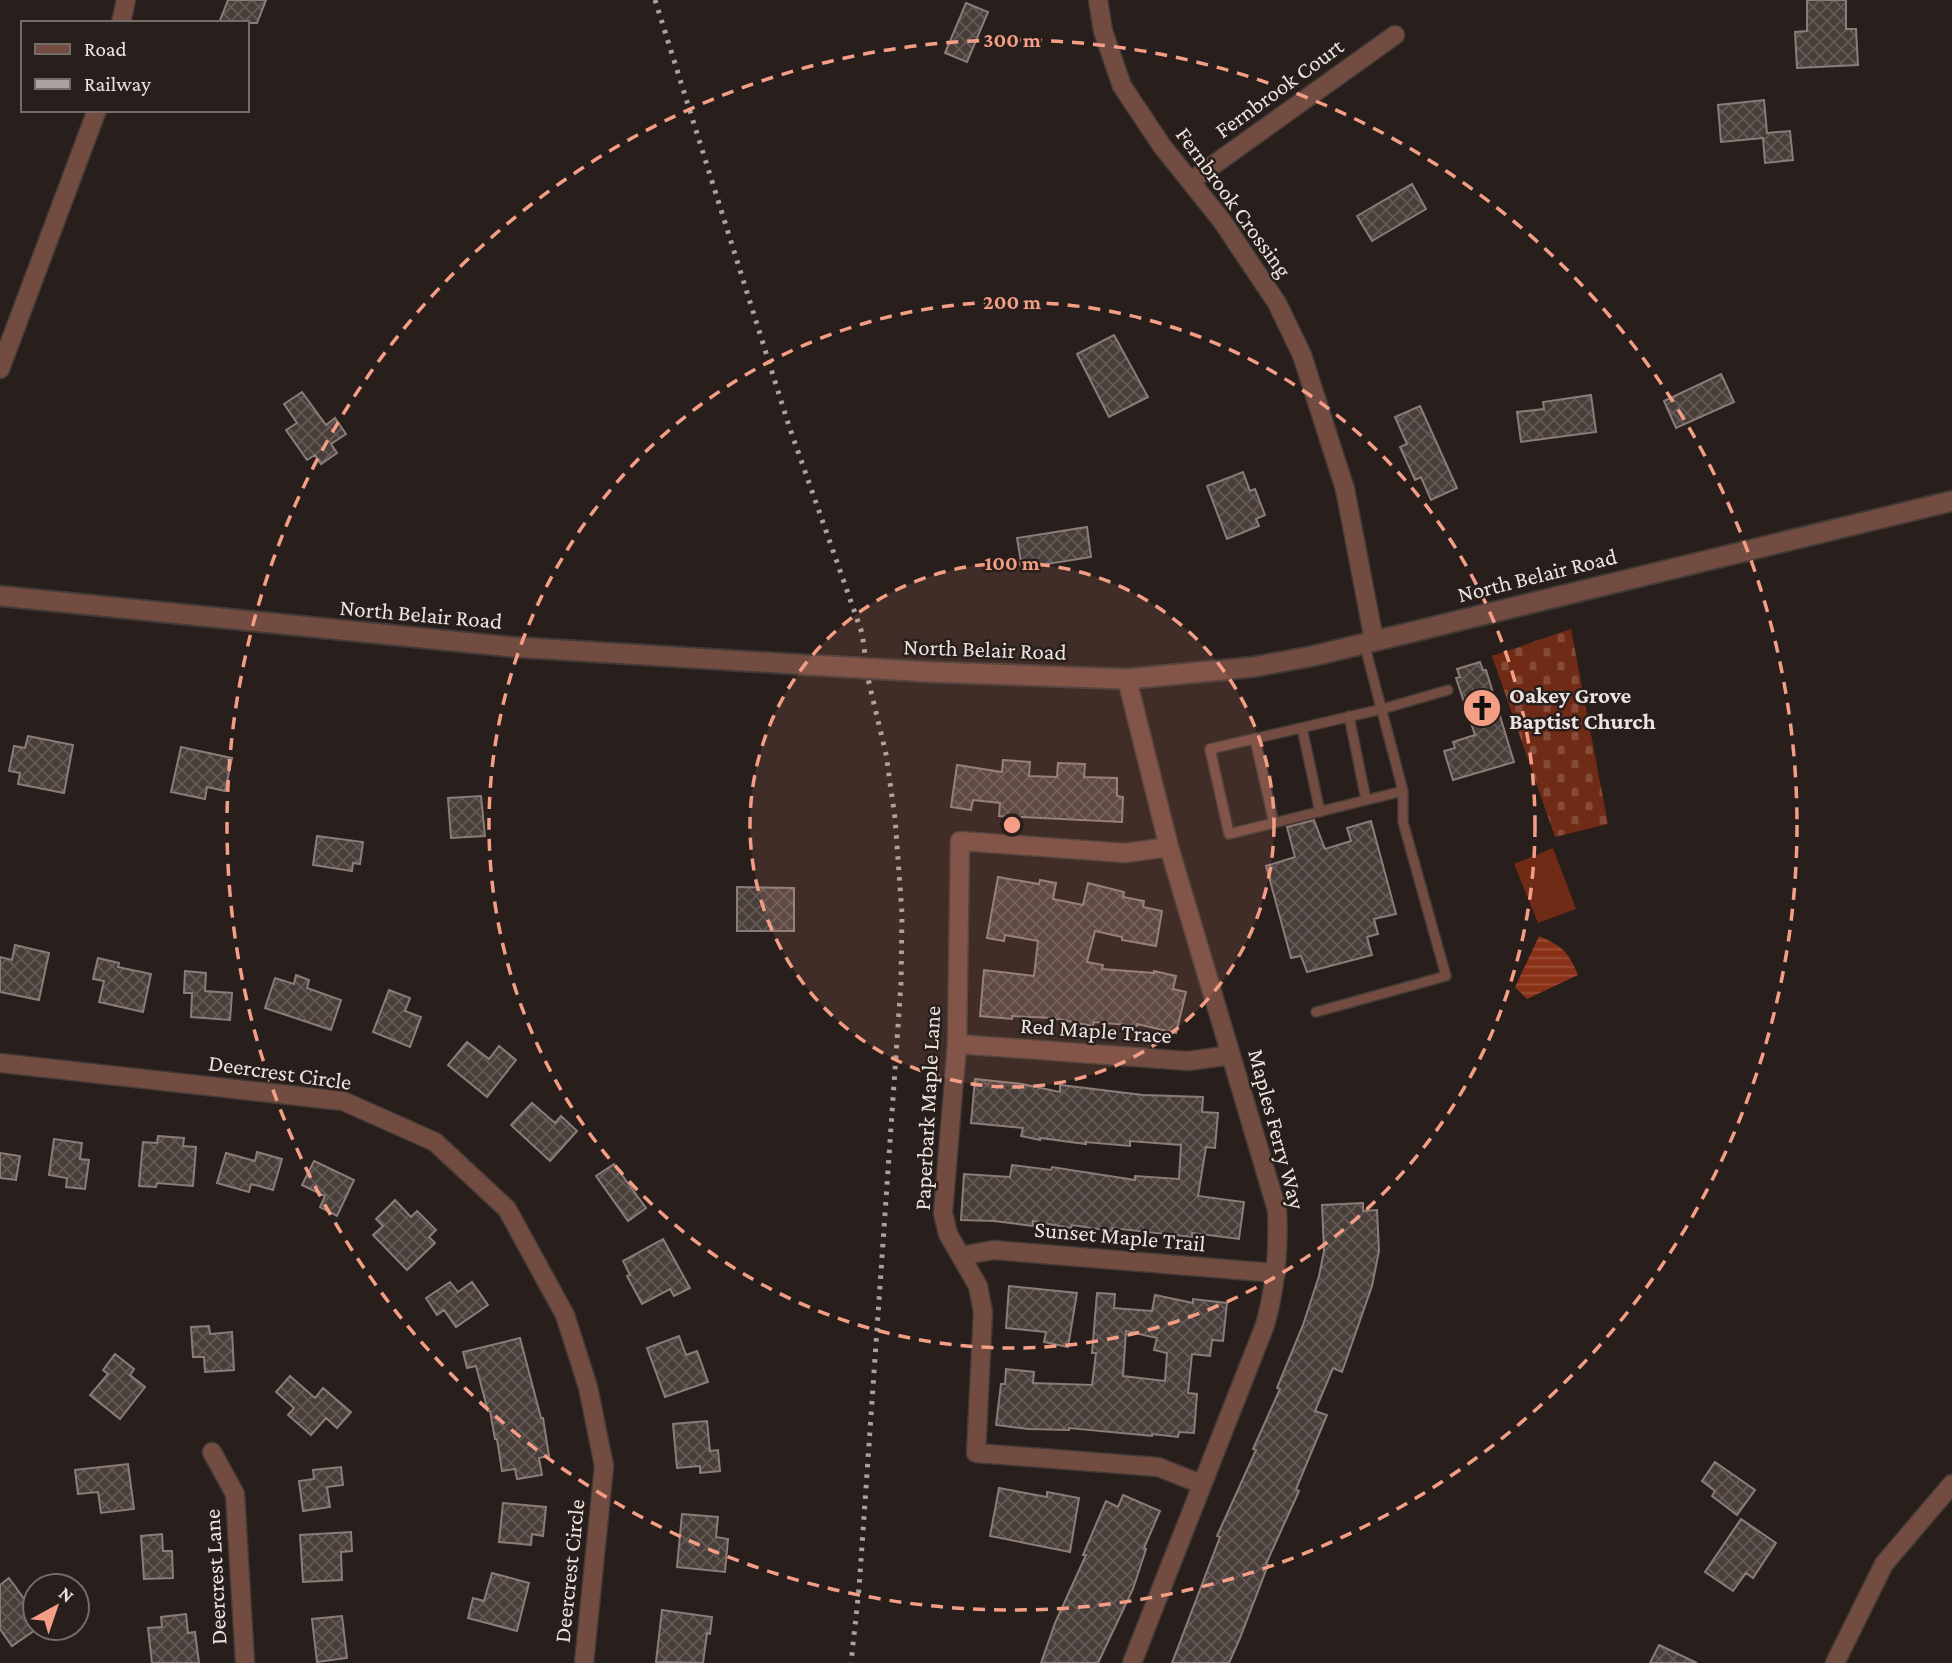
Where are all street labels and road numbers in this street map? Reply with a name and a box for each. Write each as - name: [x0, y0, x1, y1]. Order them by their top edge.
- street label: Fernbrook Court: [1210, 33, 1348, 143]
- street label: Fernbrook Crossing: [1171, 122, 1297, 282]
- street label: North Belair Road: [1455, 543, 1619, 607]
- street label: North Belair Road: [338, 594, 504, 634]
- street label: North Belair Road: [903, 633, 1067, 665]
- street label: Paperbark Maple Lane: [909, 1005, 945, 1211]
- street label: Red Maple Trace: [1019, 1012, 1173, 1048]
- street label: Maples Ferry Way: [1243, 1046, 1311, 1212]
- street label: Deercrest Circle: [207, 1049, 353, 1095]
- street label: Sunset Maple Trail: [1033, 1216, 1207, 1256]
- street label: Deercrest Circle: [549, 1498, 589, 1644]
- street label: Deercrest Lane: [198, 1508, 232, 1646]

